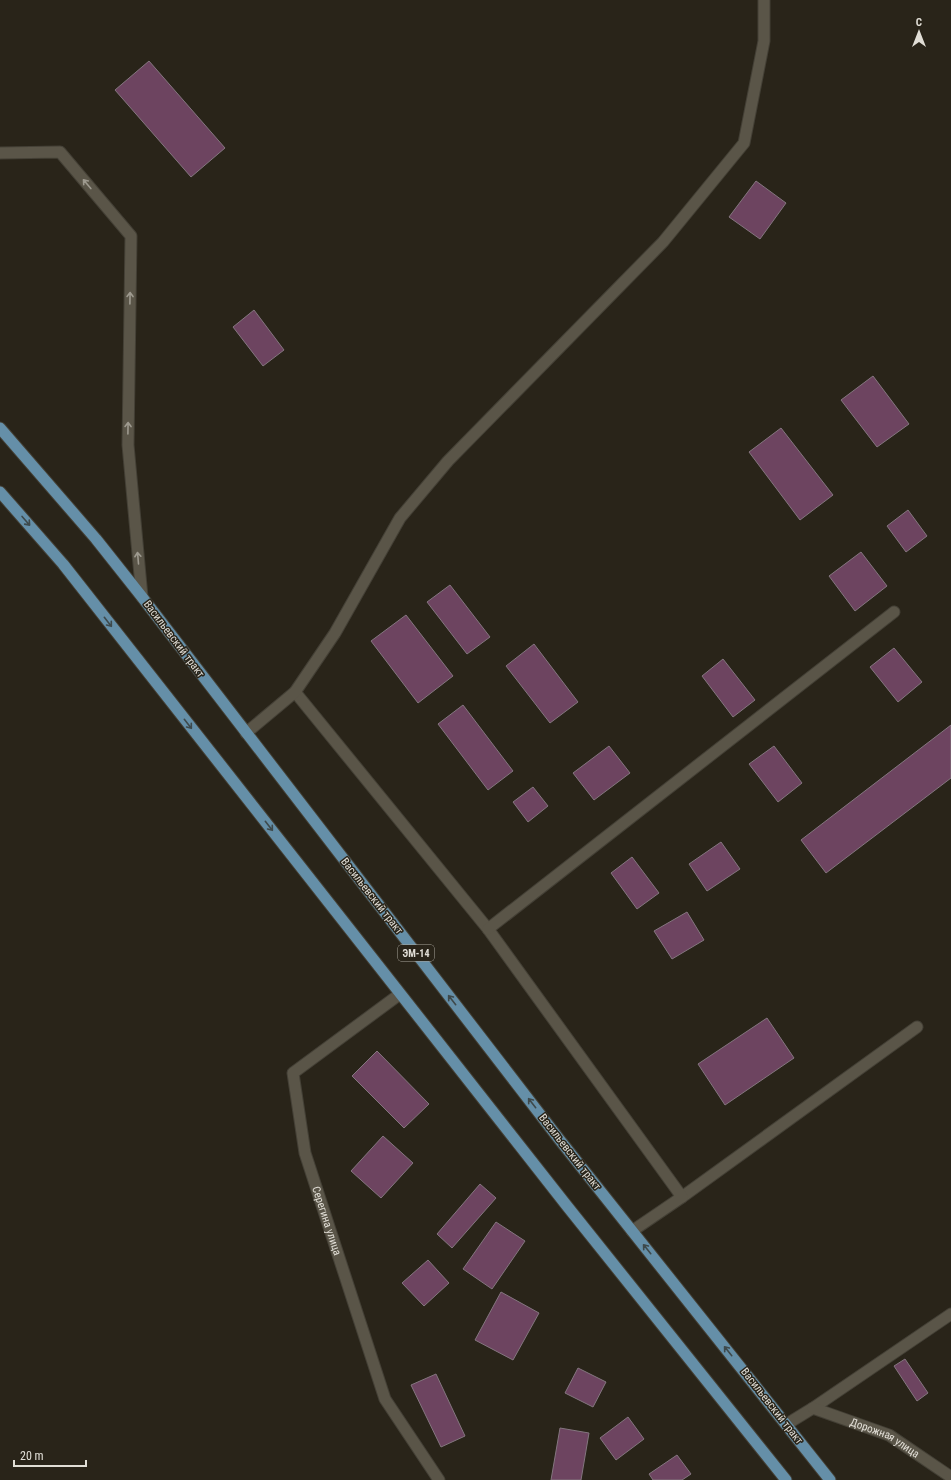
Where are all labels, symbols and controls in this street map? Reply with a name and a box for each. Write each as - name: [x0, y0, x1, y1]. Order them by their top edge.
- north arrow: [899, 12, 939, 52]
- text: С: [916, 16, 922, 29]
- one-way arrow: [83, 179, 92, 189]
- one-way arrow: [126, 292, 134, 305]
- one-way arrow: [124, 422, 132, 435]
- one-way arrow: [21, 516, 30, 526]
- one-way arrow: [135, 552, 142, 565]
- street label: Васильевский тракт: [141, 598, 207, 680]
- one-way arrow: [104, 616, 113, 627]
- one-way arrow: [184, 718, 193, 729]
- one-way arrow: [264, 821, 273, 832]
- street label: Васильевский тракт: [338, 855, 406, 937]
- road number: ЭМ-14: [398, 945, 434, 961]
- one-way arrow: [448, 995, 457, 1006]
- one-way arrow: [527, 1098, 536, 1109]
- street label: Васильевский тракт: [536, 1111, 604, 1193]
- street label: Серегина улица: [310, 1184, 344, 1257]
- one-way arrow: [643, 1244, 651, 1255]
- one-way arrow: [724, 1345, 733, 1356]
- street label: Васильевский тракт: [738, 1365, 806, 1447]
- street label: Дорожная улица: [848, 1415, 922, 1460]
- scale bar: [14, 1442, 86, 1468]
- text: 20 m: [20, 1449, 44, 1463]

